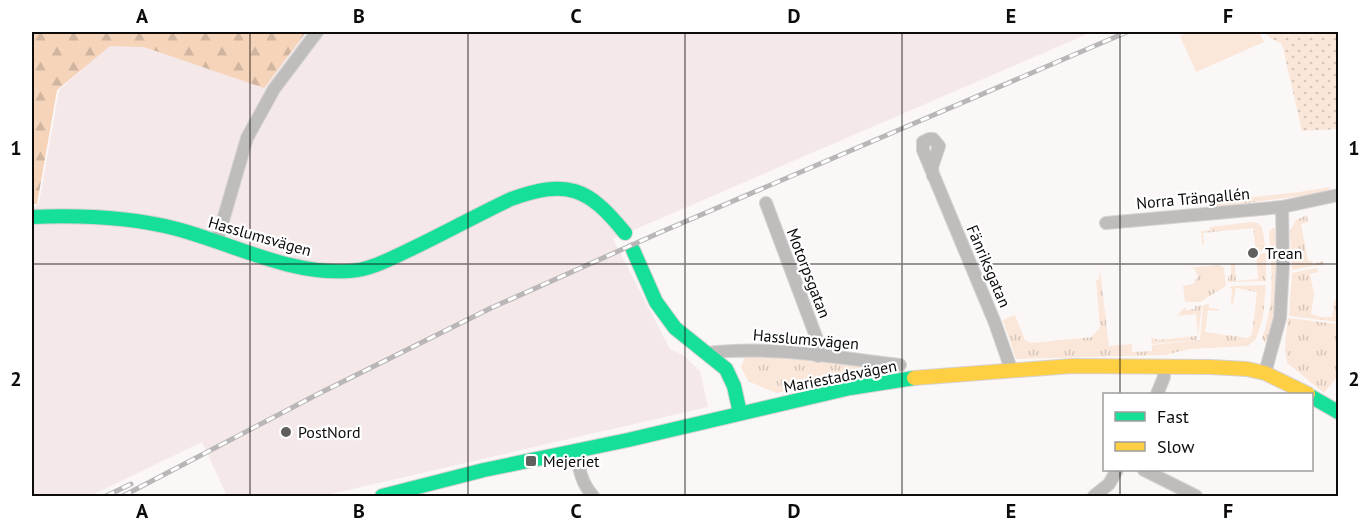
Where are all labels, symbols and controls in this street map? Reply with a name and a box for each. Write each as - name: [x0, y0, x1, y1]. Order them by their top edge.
- text: A: [136, 3, 149, 29]
- text: B: [353, 3, 365, 29]
- text: C: [570, 3, 582, 29]
- text: D: [788, 3, 801, 29]
- text: E: [1006, 3, 1016, 29]
- text: F: [1223, 3, 1233, 29]
- text: 1: [10, 135, 22, 161]
- text: 1: [1348, 135, 1360, 161]
- street label: Norra Trängallén: [1135, 183, 1251, 213]
- street label: Hasslumsvägen: [206, 212, 314, 260]
- street label: Fänriksgatan: [963, 222, 1015, 310]
- street label: Motorpsgatan: [783, 225, 835, 321]
- place label: Trean: [1265, 243, 1302, 263]
- marker: Trean: [1246, 246, 1260, 260]
- street label: Hasslumsvägen: [752, 324, 860, 354]
- street label: Mariestadsvägen: [782, 355, 898, 397]
- text: 2: [10, 366, 22, 392]
- text: 2: [1348, 366, 1360, 392]
- legend: [1103, 393, 1313, 471]
- text: Fast: [1157, 405, 1189, 428]
- place label: PostNord: [298, 422, 361, 442]
- marker: PostNord: [279, 425, 293, 439]
- text: Slow: [1157, 435, 1195, 458]
- place label: Mejeriet: [543, 451, 600, 471]
- marker: Mejeriet: [524, 454, 538, 468]
- text: A: [136, 498, 149, 524]
- text: B: [353, 498, 365, 524]
- text: C: [570, 498, 582, 524]
- text: D: [788, 498, 801, 524]
- text: E: [1006, 498, 1016, 524]
- text: F: [1223, 498, 1233, 524]

